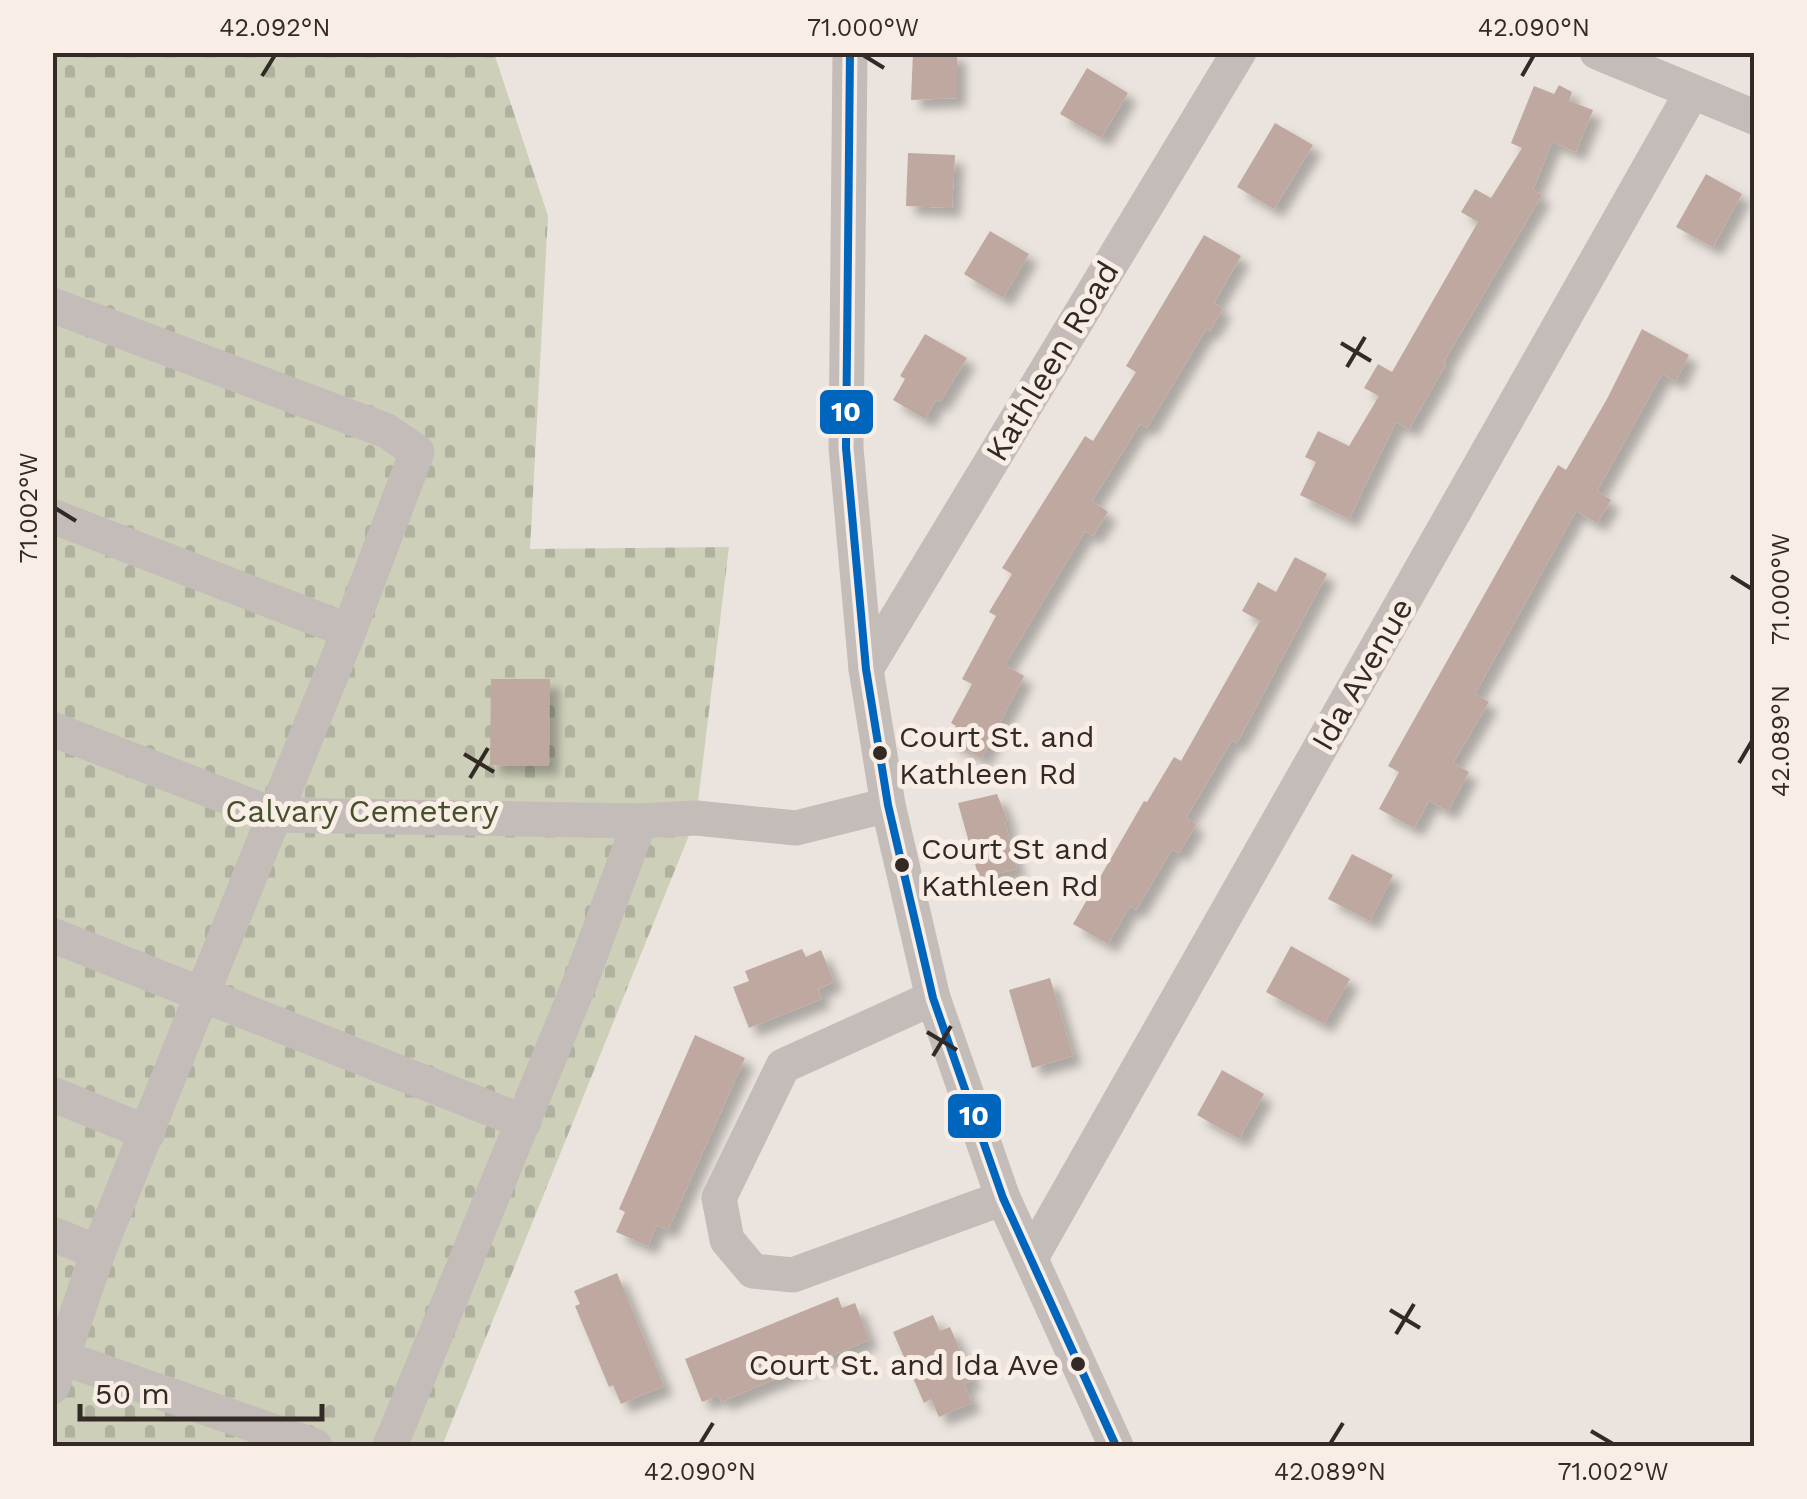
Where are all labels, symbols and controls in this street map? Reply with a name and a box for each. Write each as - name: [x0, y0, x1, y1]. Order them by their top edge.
- text: 42.092°N: [219, 13, 331, 42]
- text: 71.000°W: [807, 13, 919, 42]
- text: 42.090°N: [1478, 13, 1590, 42]
- street label: Kathleen Road: [977, 254, 1127, 468]
- line badge: 10: [818, 388, 875, 436]
- text: 10: [831, 395, 861, 428]
- text: 71.002°W: [14, 452, 43, 564]
- text: 71.000°W: [1766, 533, 1795, 645]
- street label: Ida Avenue: [1303, 591, 1421, 757]
- text: 42.089°N: [1766, 685, 1795, 797]
- place label: Court St. and Kathleen Rd: [899, 719, 1095, 791]
- marker: Court St. and Kathleen Rd: [870, 743, 890, 763]
- park label: Calvary Cemetery: [225, 792, 499, 830]
- place label: Court St and Kathleen Rd: [921, 831, 1109, 903]
- marker: Court St and Kathleen Rd: [892, 855, 912, 875]
- line badge: 10: [946, 1092, 1003, 1140]
- text: 10: [959, 1099, 989, 1132]
- place label: Court St. and Ida Ave: [749, 1347, 1059, 1382]
- marker: Court St. and Ida Ave: [1068, 1354, 1088, 1374]
- scale bar: [80, 1359, 322, 1421]
- text: 50 m: [95, 1376, 170, 1411]
- text: 42.090°N: [644, 1457, 756, 1486]
- text: 42.089°N: [1274, 1457, 1386, 1486]
- text: 71.002°W: [1557, 1457, 1669, 1486]

